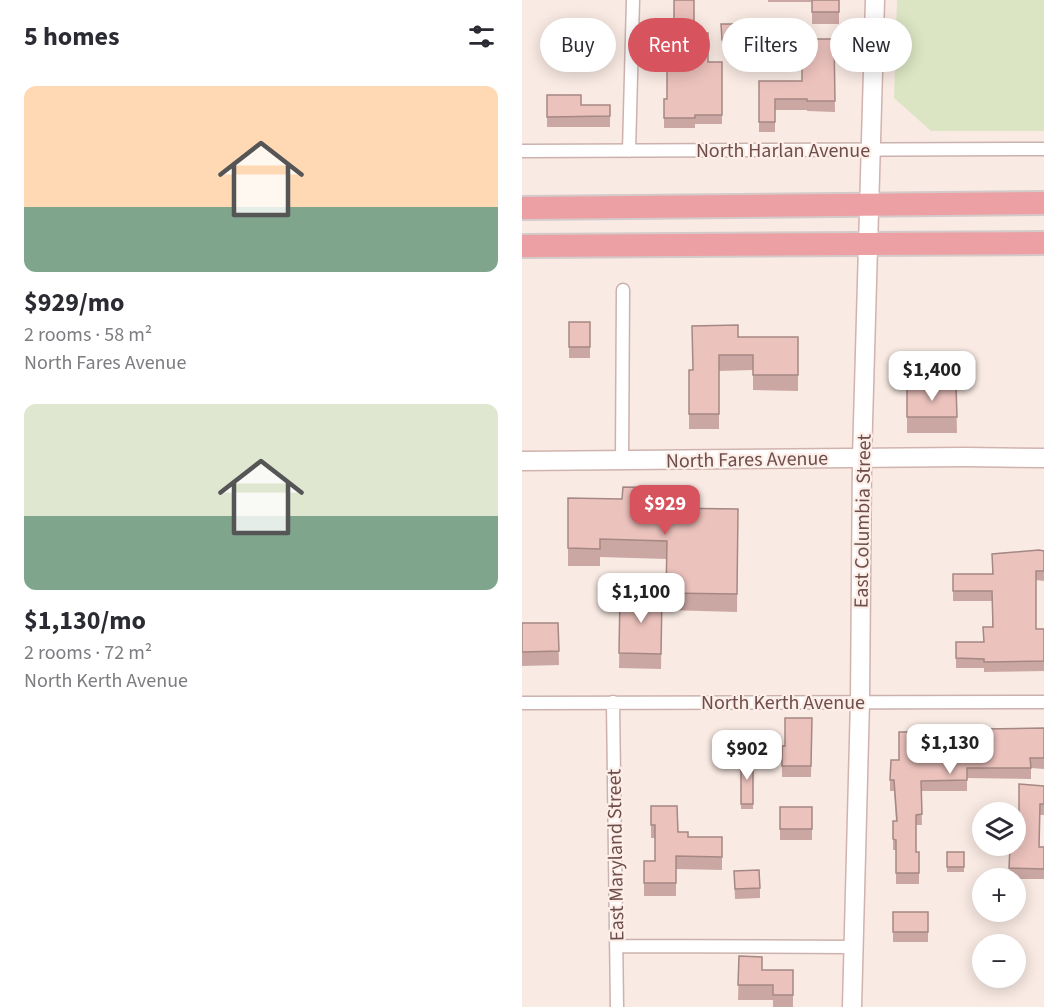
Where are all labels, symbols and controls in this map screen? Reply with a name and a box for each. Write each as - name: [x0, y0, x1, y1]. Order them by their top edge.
- text: 5 homes: [24, 18, 119, 55]
- chip: Buy: [540, 18, 616, 72]
- chip: Rent: [628, 18, 710, 72]
- chip: Filters: [722, 18, 818, 72]
- chip: New: [830, 18, 912, 72]
- icon: filters: [465, 20, 498, 53]
- icon: home: [207, 125, 315, 233]
- street label: North Harlan Avenue: [696, 137, 870, 165]
- text: $929/mo: [24, 284, 124, 321]
- text: 2 rooms · 58 m²: [24, 321, 152, 349]
- text: North Fares Avenue: [24, 349, 186, 377]
- pin: $1,400: [883, 351, 981, 402]
- text: $1,400: [903, 356, 961, 384]
- street label: East Columbia Street: [847, 433, 879, 608]
- icon: home: [207, 443, 315, 551]
- street label: North Fares Avenue: [666, 445, 828, 475]
- pin: $929: [629, 485, 701, 536]
- text: $929: [644, 490, 686, 518]
- pin: $1,100: [592, 573, 690, 624]
- text: $1,100: [612, 578, 670, 606]
- text: $1,130/mo: [24, 602, 146, 639]
- text: 2 rooms · 72 m²: [24, 639, 152, 667]
- text: North Kerth Avenue: [24, 667, 188, 695]
- street label: North Kerth Avenue: [701, 689, 865, 717]
- pin: $1,130: [901, 724, 999, 775]
- text: $1,130: [921, 729, 979, 757]
- pin: $902: [711, 730, 783, 781]
- text: $902: [726, 735, 768, 763]
- street label: East Maryland Street: [600, 768, 631, 941]
- map controls: [972, 802, 1026, 988]
- button: layers: [972, 802, 1026, 856]
- button: +: [972, 868, 1026, 922]
- button: −: [972, 934, 1026, 988]

